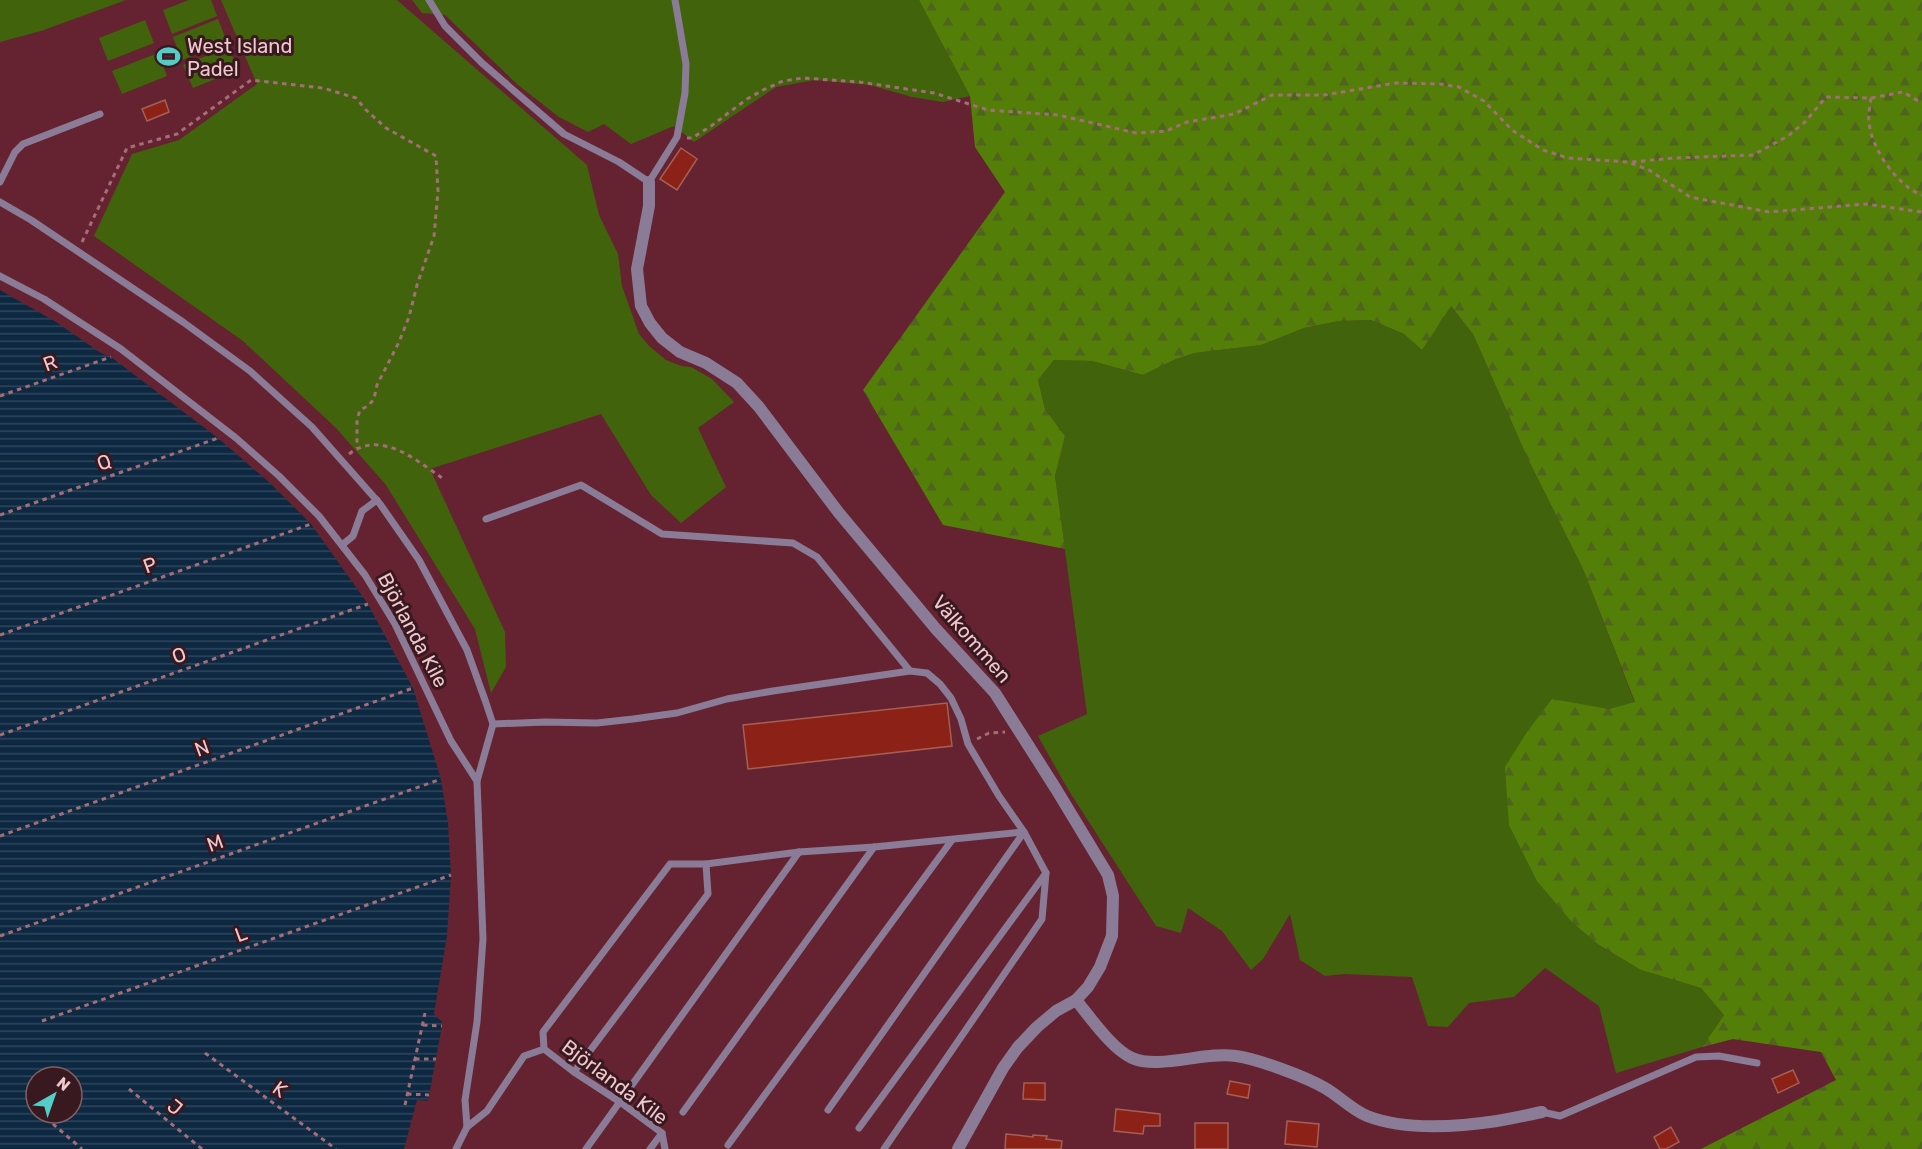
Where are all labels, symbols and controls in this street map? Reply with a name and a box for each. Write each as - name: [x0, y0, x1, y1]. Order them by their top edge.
- place label: West Island Padel: [187, 34, 292, 81]
- sports icon: West Island Padel: [156, 44, 182, 70]
- street label: R: [40, 349, 60, 377]
- street label: Q: [94, 448, 114, 476]
- street label: P: [140, 551, 160, 578]
- street label: Björlanda Kile: [373, 569, 453, 691]
- street label: Välkommen: [927, 590, 1017, 688]
- street label: O: [169, 641, 189, 669]
- street label: N: [191, 734, 213, 762]
- street label: M: [203, 829, 227, 857]
- street label: L: [232, 921, 250, 947]
- street label: Björlanda Kile: [557, 1034, 673, 1130]
- north arrow: [24, 1065, 84, 1125]
- text: N: [53, 1073, 74, 1095]
- street label: K: [268, 1076, 292, 1102]
- street label: J: [163, 1094, 187, 1120]

